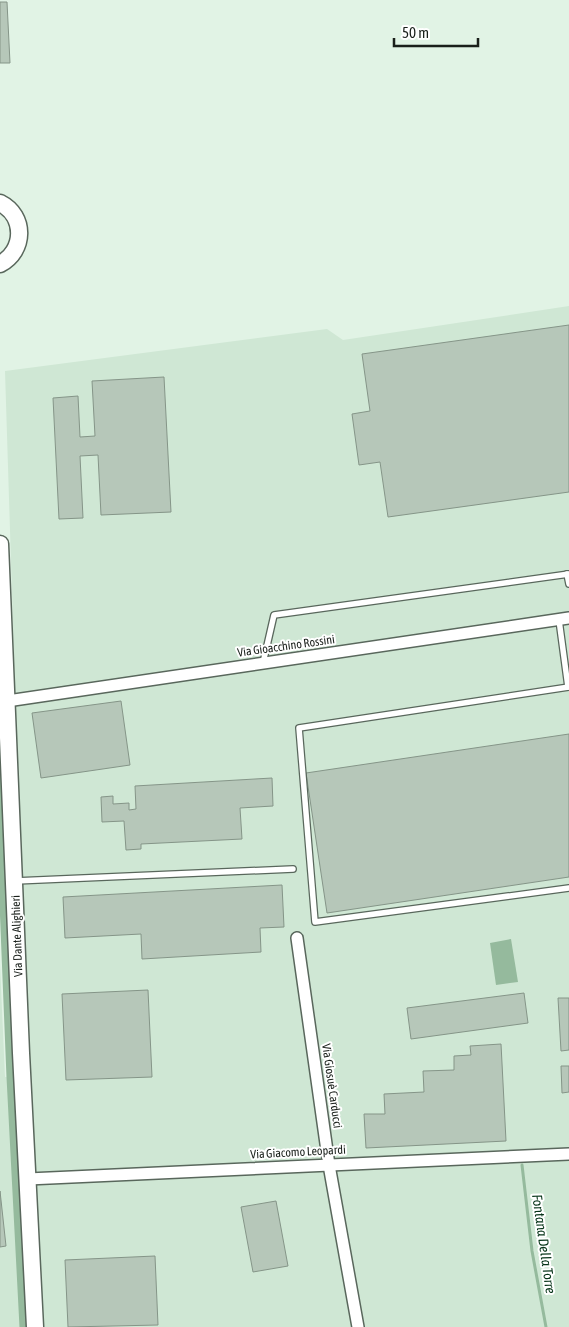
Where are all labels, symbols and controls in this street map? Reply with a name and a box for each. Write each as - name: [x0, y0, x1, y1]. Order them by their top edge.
- scale bar: [394, 15, 478, 47]
- text: 50 m: [402, 24, 429, 41]
- street label: Via Gioacchino Rossini: [236, 632, 336, 660]
- street label: Via Dante Alighieri: [9, 895, 25, 977]
- street label: Via Giosuè Carducci: [319, 1043, 345, 1129]
- street label: Via Giacomo Leopardi: [250, 1143, 346, 1161]
- water label: Fontana Della Torre: [529, 1193, 559, 1295]

